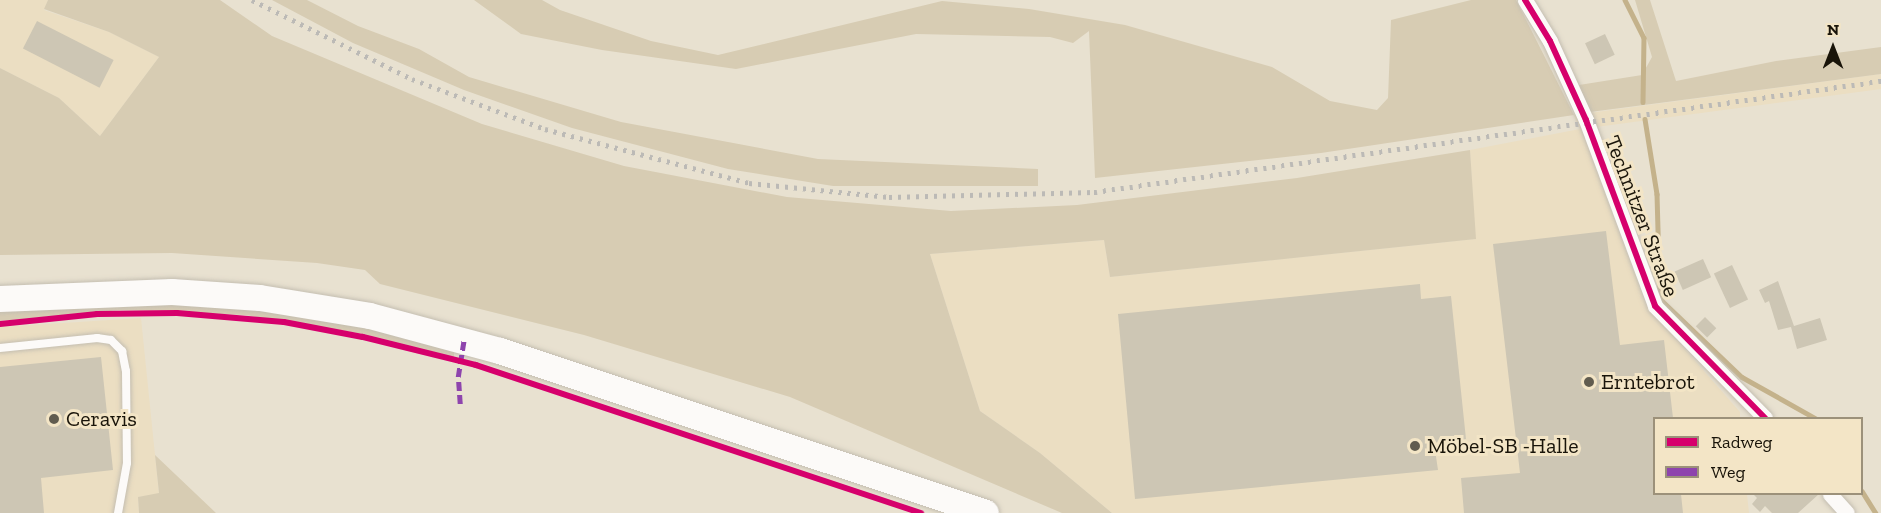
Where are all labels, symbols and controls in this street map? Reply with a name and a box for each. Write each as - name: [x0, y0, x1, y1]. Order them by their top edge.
- north arrow: [1803, 18, 1863, 78]
- text: N: [1827, 20, 1839, 39]
- street label: Technitzer Straße: [1599, 131, 1685, 301]
- place label: Erntebrot: [1601, 369, 1695, 395]
- marker: Erntebrot: [1582, 375, 1596, 389]
- place label: Ceravis: [66, 406, 137, 432]
- marker: Ceravis: [47, 412, 61, 426]
- legend: [1653, 417, 1863, 495]
- text: Radweg: [1711, 431, 1772, 453]
- place label: Möbel-SB -Halle: [1427, 433, 1579, 459]
- marker: Möbel-SB -Halle: [1408, 439, 1422, 453]
- text: Weg: [1711, 461, 1745, 483]

